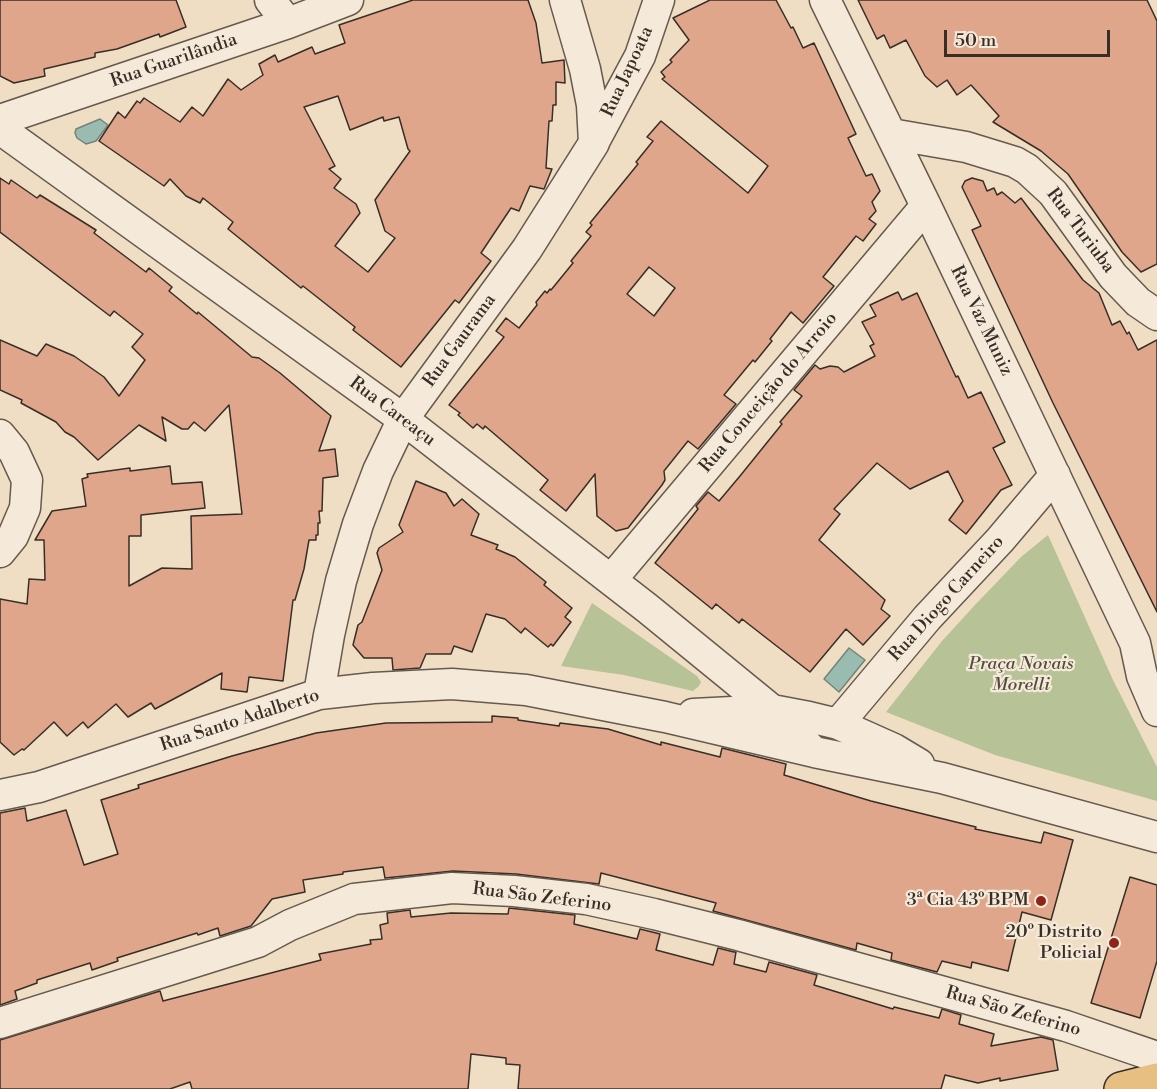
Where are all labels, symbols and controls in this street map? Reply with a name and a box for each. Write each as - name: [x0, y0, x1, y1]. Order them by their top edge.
- scale bar: [947, 18, 1114, 56]
- street label: Rua Japoata: [598, 23, 658, 121]
- street label: Rua Guarilândia: [108, 29, 240, 93]
- text: 50 m: [955, 29, 996, 52]
- street label: Rua Turiuba: [1041, 184, 1119, 278]
- street label: Rua Vaz Muniz: [945, 262, 1017, 380]
- street label: Rua Gaurama: [419, 290, 501, 392]
- street label: Rua Conceição do Arroio: [695, 308, 843, 478]
- street label: Rua Careaçu: [345, 373, 439, 451]
- street label: Rua Diogo Carneiro: [885, 532, 1009, 666]
- park label: Praça Novais Morelli: [968, 654, 1074, 696]
- street label: Rua Santo Adalberto: [158, 685, 322, 757]
- street label: Rua São Zeferino: [471, 879, 613, 917]
- place label: 3ª Cia 43º BPM: [907, 890, 1029, 912]
- marker: 3ª Cia 43º BPM: [1034, 894, 1048, 908]
- place label: 20º Distrito Policial: [1006, 922, 1102, 964]
- marker: 20º Distrito Policial: [1107, 936, 1121, 950]
- street label: Rua São Zeferino: [943, 982, 1083, 1042]

